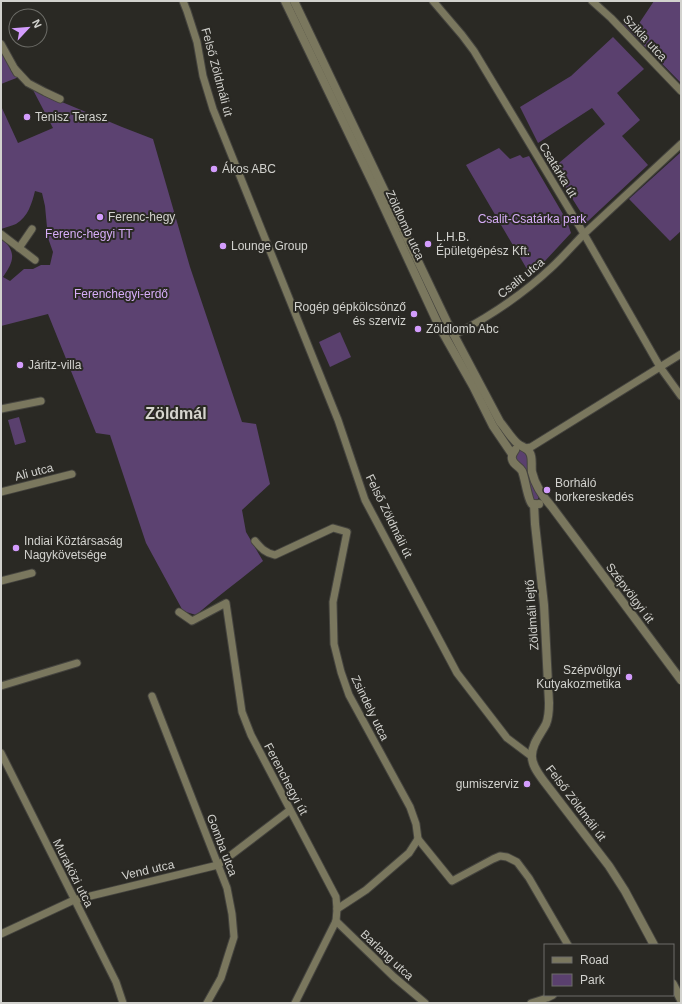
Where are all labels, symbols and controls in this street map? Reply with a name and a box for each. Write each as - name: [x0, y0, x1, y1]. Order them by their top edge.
- north arrow: [8, 8, 48, 48]
- street label: Szikla utca: [620, 12, 670, 64]
- text: N: [30, 17, 44, 30]
- street label: Felső Zöldmáli út: [198, 26, 236, 119]
- place label: Tenisz Terasz: [35, 110, 107, 124]
- marker: Tenisz Terasz: [22, 112, 32, 122]
- street label: Csatárka út: [536, 140, 580, 200]
- place label: Ákos ABC: [222, 161, 276, 176]
- marker: Ákos ABC: [209, 164, 219, 174]
- street label: Zöldlomb utca: [383, 188, 427, 262]
- place label: Ferenc-hegy: [108, 210, 175, 224]
- marker: Ferenc-hegy: [95, 212, 105, 222]
- park label: Csalit-Csatárka park: [478, 212, 587, 226]
- park label: Ferenc-hegyi TT: [45, 227, 134, 241]
- place label: L.H.B. Épületgépész Kft.: [436, 230, 530, 258]
- place label: Lounge Group: [231, 239, 308, 253]
- marker: L.H.B. Épületgépész Kft.: [423, 239, 433, 249]
- marker: Lounge Group: [218, 241, 228, 251]
- street label: Csalit utca: [495, 255, 547, 301]
- park label: Ferenchegyi-erdő: [74, 287, 168, 301]
- place label: Rogép gépkölcsönző és szerviz: [294, 300, 406, 328]
- marker: Rogép gépkölcsönző és szerviz: [409, 309, 419, 319]
- place label: Zöldlomb Abc: [426, 322, 499, 336]
- marker: Zöldlomb Abc: [413, 324, 423, 334]
- place label: Járitz-villa: [28, 358, 82, 372]
- marker: Járitz-villa: [15, 360, 25, 370]
- district label: Zöldmál: [145, 405, 207, 422]
- street label: Ali utca: [13, 460, 55, 484]
- street label: Felső Zöldmáli út: [363, 472, 416, 561]
- place label: Borháló borkereskedés: [555, 476, 634, 504]
- marker: Borháló borkereskedés: [542, 485, 552, 495]
- place label: Indiai Köztársaság Nagykövetsége: [24, 534, 123, 562]
- marker: Indiai Köztársaság Nagykövetsége: [11, 543, 21, 553]
- street label: Szépvölgyi út: [603, 560, 657, 626]
- street label: Zöldmáli lejtő: [523, 579, 541, 651]
- place label: Szépvölgyi Kutyakozmetika: [536, 663, 621, 691]
- marker: Szépvölgyi Kutyakozmetika: [624, 672, 634, 682]
- street label: Zsindely utca: [348, 673, 392, 743]
- street label: Ferenchegyi út: [261, 741, 311, 818]
- street label: Felső Zöldmáli út: [543, 762, 609, 844]
- place label: gumiszerviz: [456, 777, 519, 791]
- marker: gumiszerviz: [522, 779, 532, 789]
- street label: Gomba utca: [204, 812, 240, 878]
- street label: Muraközi utca: [50, 837, 96, 910]
- street label: Vend utca: [120, 857, 176, 883]
- street label: Barlang utca: [358, 927, 417, 983]
- legend: [544, 944, 674, 996]
- text: Road: [580, 953, 609, 967]
- text: Park: [580, 973, 606, 987]

